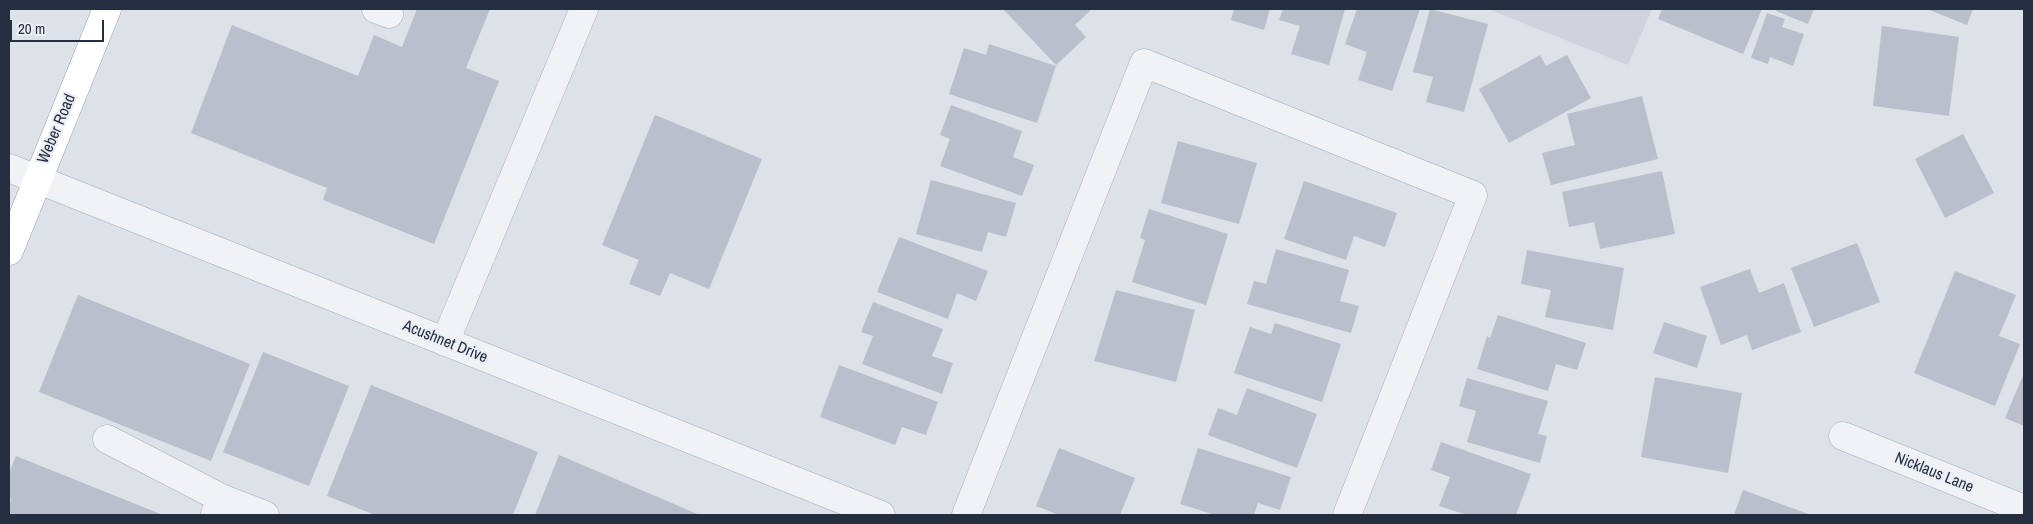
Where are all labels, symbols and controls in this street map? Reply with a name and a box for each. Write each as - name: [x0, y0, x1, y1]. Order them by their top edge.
- scale bar: [12, 10, 106, 42]
- text: 20 m: [18, 18, 45, 39]
- street label: Weber Road: [34, 91, 80, 167]
- street label: Acushnet Drive: [400, 316, 490, 368]
- street label: Nicklaus Lane: [1892, 449, 1976, 497]

